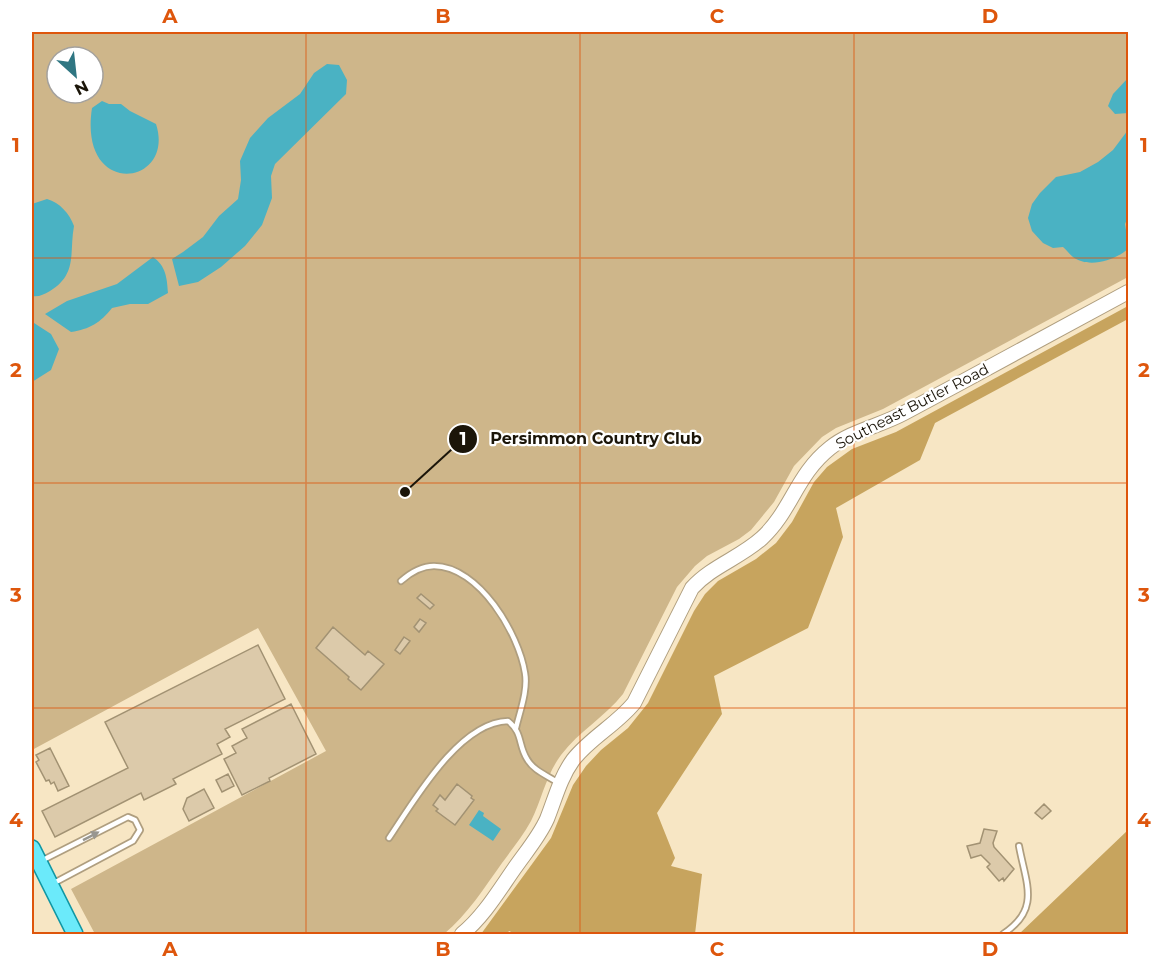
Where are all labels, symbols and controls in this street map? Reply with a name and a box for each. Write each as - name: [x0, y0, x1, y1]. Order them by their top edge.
- text: A: [161, 4, 178, 28]
- text: B: [435, 4, 451, 28]
- text: C: [710, 4, 725, 28]
- text: D: [982, 4, 998, 28]
- north arrow: [45, 45, 105, 105]
- text: N: [72, 77, 92, 99]
- text: 1: [12, 133, 20, 157]
- text: 1: [1140, 133, 1148, 157]
- text: 2: [10, 358, 22, 382]
- text: 2: [1138, 358, 1150, 382]
- street label: Southeast Butler Road: [832, 359, 992, 453]
- callout: Persimmon Country Club: [448, 422, 714, 456]
- text: 1: [459, 428, 467, 450]
- text: Persimmon Country Club: [490, 429, 702, 448]
- text: 3: [9, 583, 22, 607]
- text: 3: [1137, 583, 1150, 607]
- text: 4: [9, 808, 23, 832]
- text: 4: [1137, 808, 1151, 832]
- one-way arrow: [82, 831, 99, 841]
- text: A: [161, 937, 178, 961]
- text: B: [435, 937, 451, 961]
- text: C: [710, 937, 725, 961]
- text: D: [982, 937, 998, 961]

